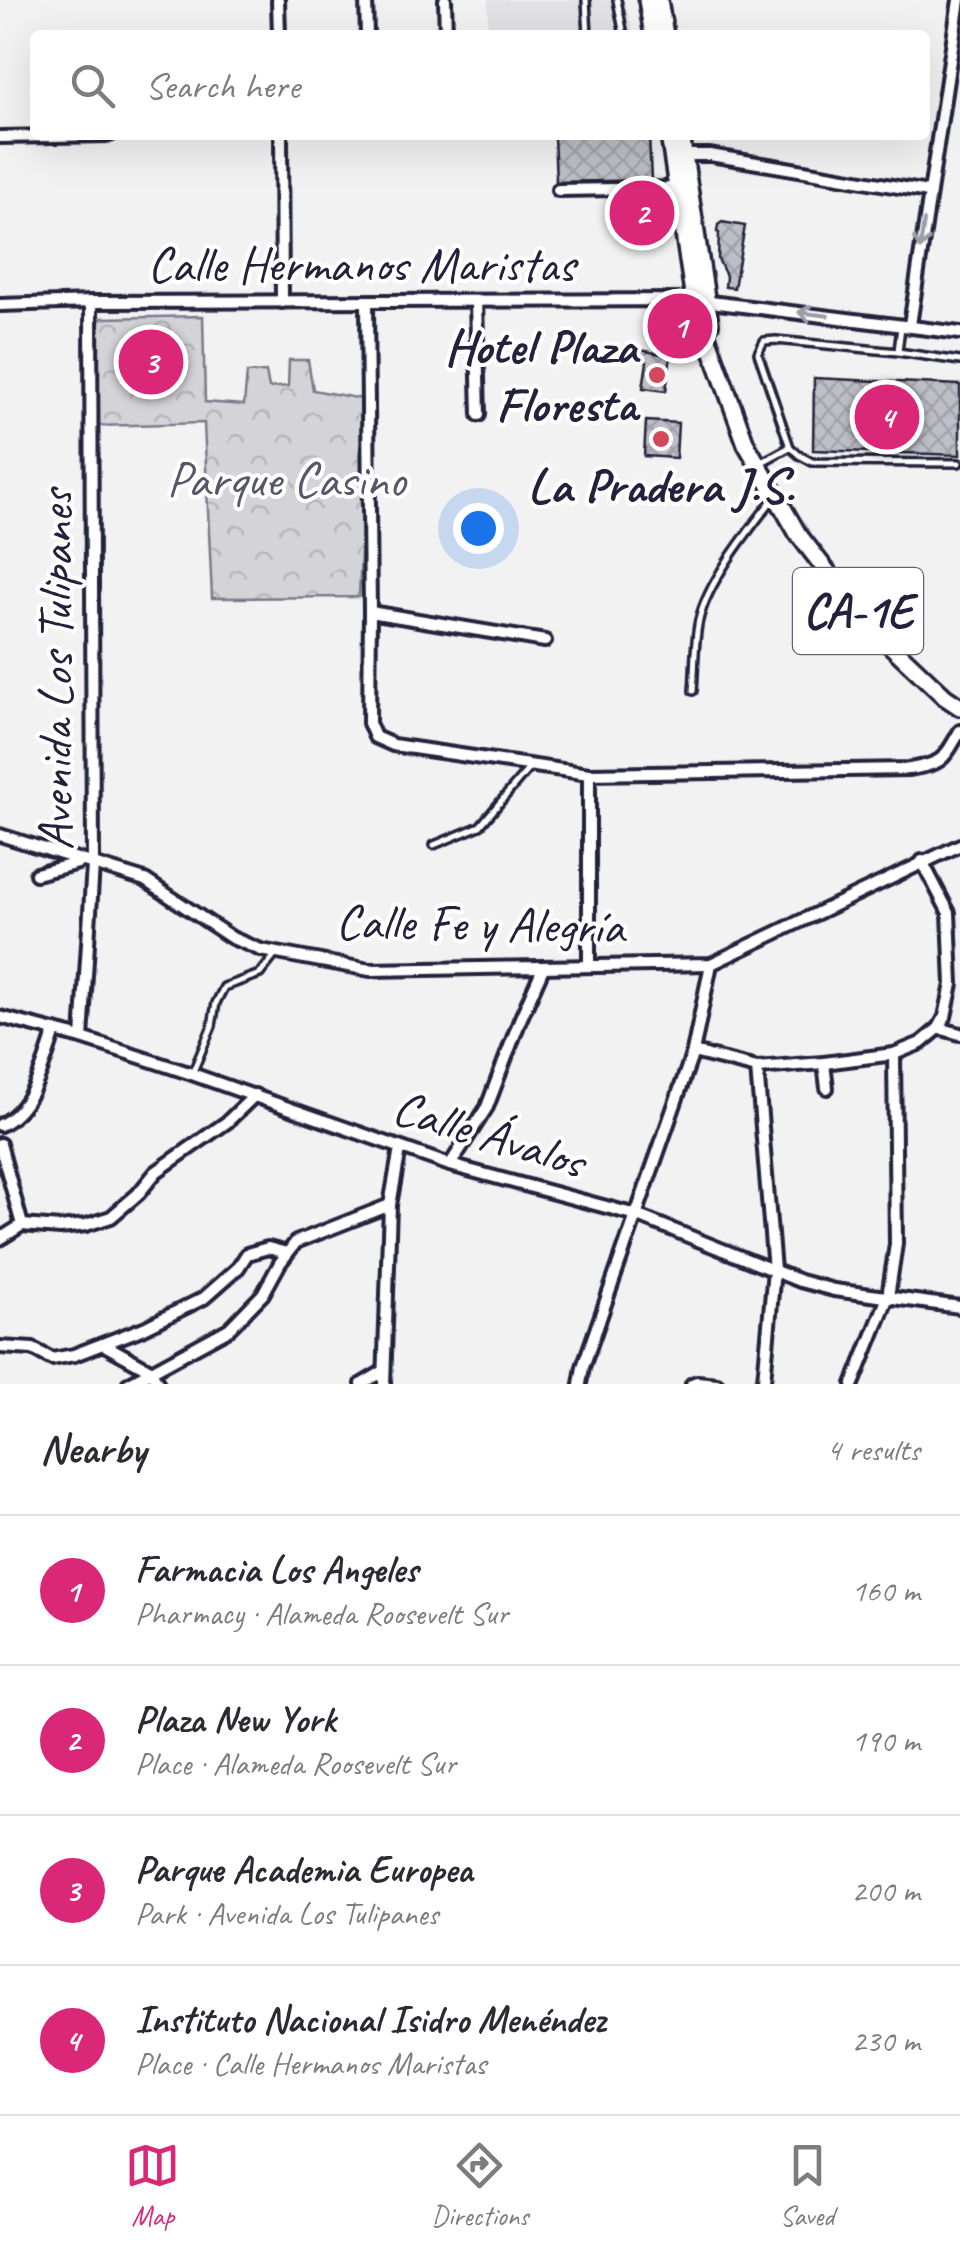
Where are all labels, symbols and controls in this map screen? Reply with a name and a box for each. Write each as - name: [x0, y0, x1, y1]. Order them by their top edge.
- search box: [30, 30, 930, 140]
- icon: search: [65, 58, 120, 113]
- text: Search here: [145, 62, 300, 109]
- pin: 2: [610, 176, 674, 250]
- one-way arrow: [913, 218, 931, 250]
- street label: Calle Hermanos Maristas: [147, 233, 579, 296]
- pin: 1: [648, 288, 712, 364]
- one-way arrow: [797, 304, 829, 323]
- place label: Hotel Plaza Floresta: [444, 315, 641, 436]
- pin: 3: [118, 324, 184, 400]
- marker: Hotel Plaza Floresta: [646, 364, 668, 386]
- pin: 4: [854, 380, 920, 454]
- marker: La Pradera J.S.: [650, 428, 672, 450]
- park label: Parque Casino: [167, 448, 408, 511]
- place label: La Pradera J.S.: [528, 454, 795, 517]
- street label: Avenida Los Tulipanes: [24, 486, 87, 851]
- your location: [453, 503, 504, 554]
- road number: CA-1E: [793, 568, 923, 654]
- street label: Calle Fe y Alegría: [335, 890, 628, 958]
- street label: Calle Ávalos: [386, 1075, 596, 1194]
- text: Nearby: [40, 1423, 146, 1476]
- text: 4 results: [826, 1429, 920, 1470]
- text: Farmacia Los Angeles: [135, 1546, 418, 1593]
- text: 1: [65, 1570, 80, 1611]
- text: 160 m: [851, 1570, 920, 1611]
- text: Pharmacy · Alameda Roosevelt Sur: [135, 1593, 508, 1634]
- text: Plaza New York: [135, 1696, 336, 1743]
- text: 2: [65, 1720, 80, 1761]
- text: 190 m: [851, 1720, 920, 1761]
- text: Place · Alameda Roosevelt Sur: [135, 1743, 456, 1784]
- text: Parque Academia Europea: [135, 1846, 472, 1893]
- text: 3: [65, 1870, 80, 1911]
- text: 200 m: [851, 1870, 920, 1911]
- text: Park · Avenida Los Tulipanes: [135, 1893, 438, 1934]
- text: Instituto Nacional Isidro Menéndez: [135, 1996, 605, 2043]
- text: 4: [65, 2020, 80, 2061]
- text: 230 m: [851, 2020, 920, 2061]
- text: Place · Calle Hermanos Maristas: [135, 2043, 486, 2084]
- tab: Map: [125, 2138, 180, 2233]
- tab: Directions: [431, 2138, 529, 2233]
- tab: Saved: [780, 2138, 835, 2233]

